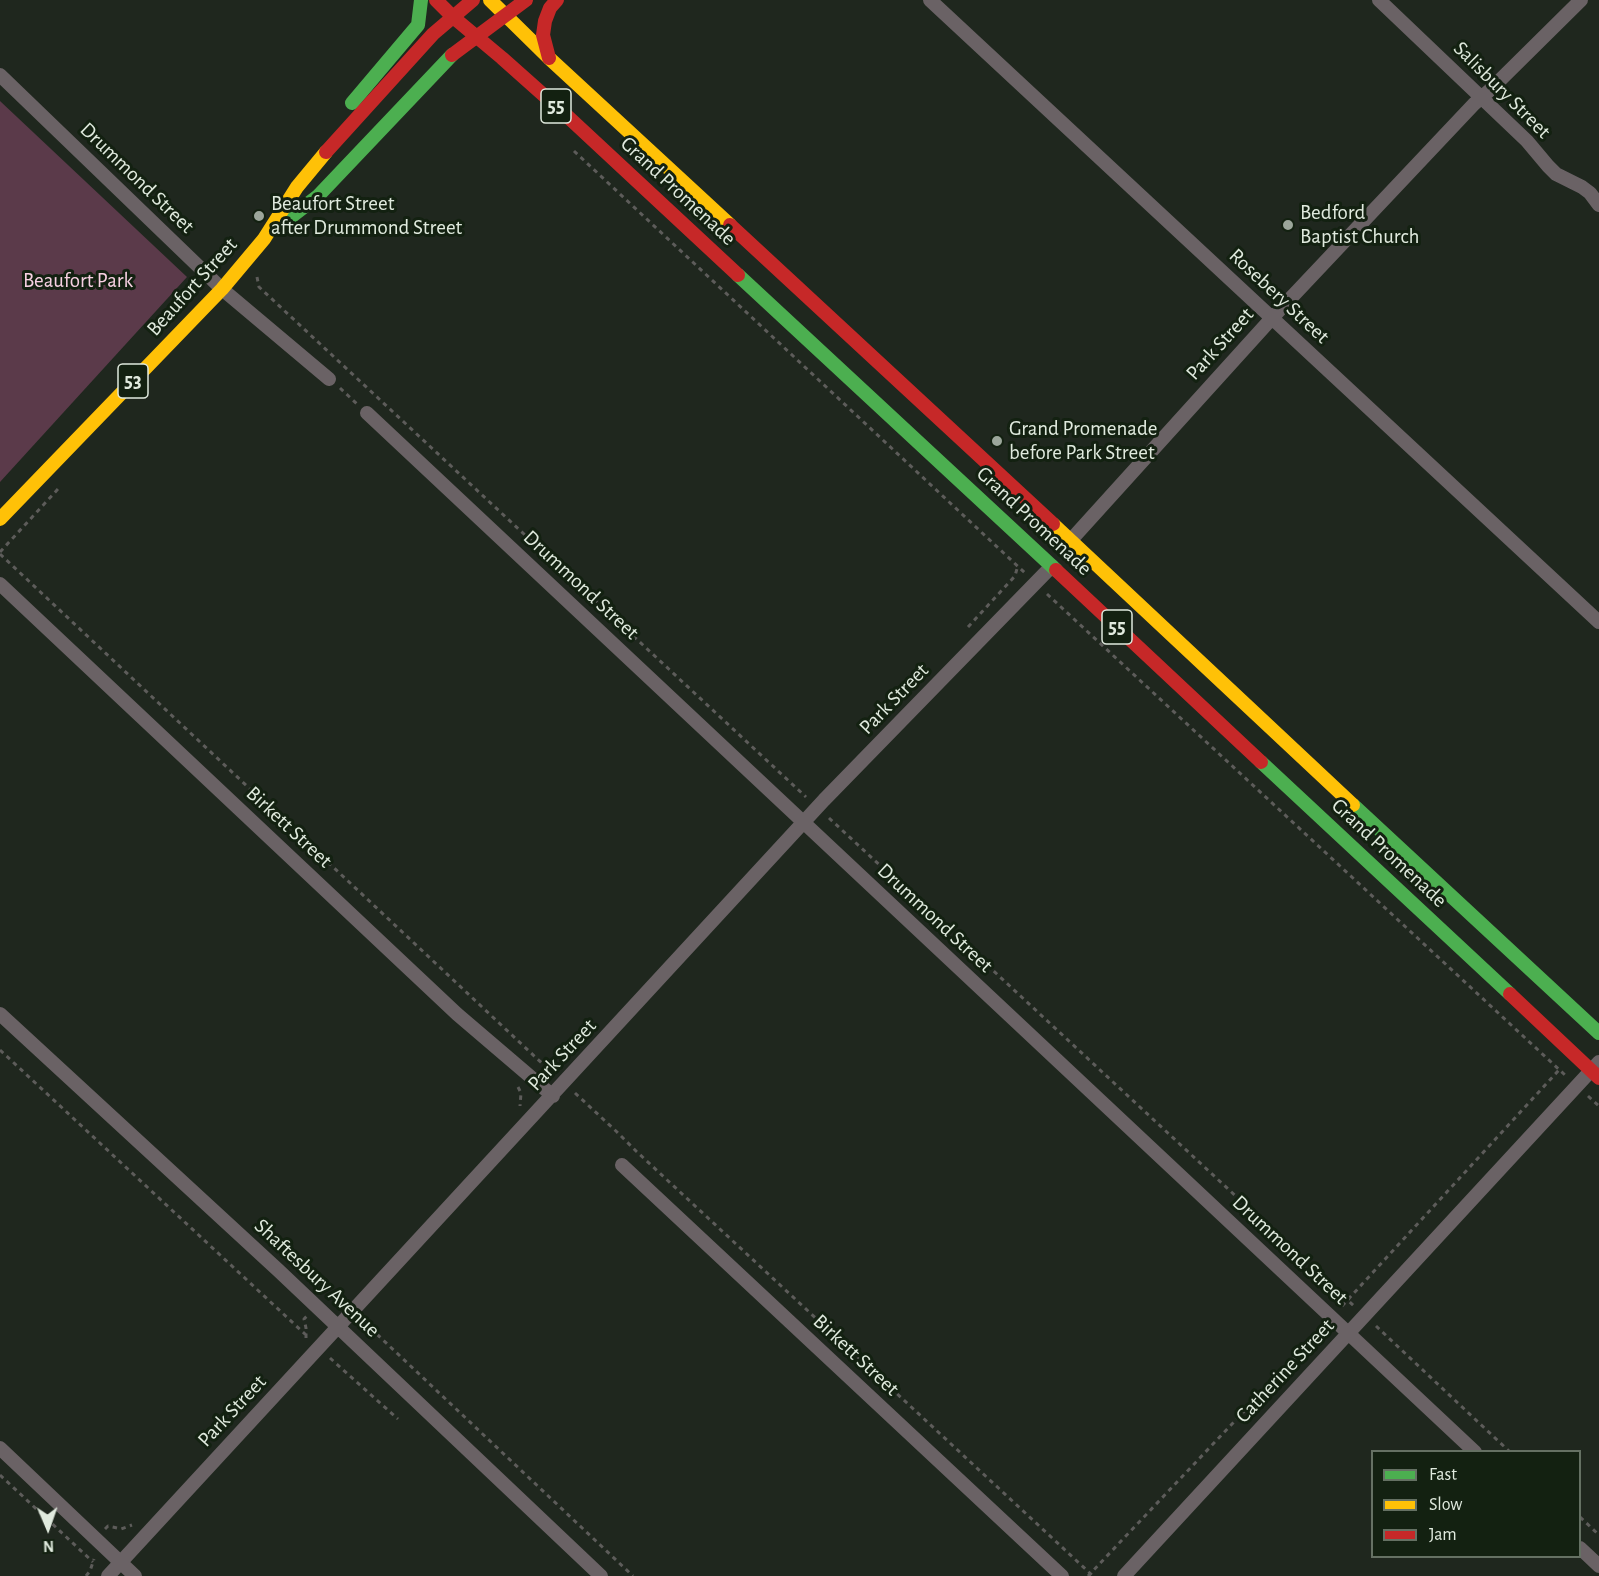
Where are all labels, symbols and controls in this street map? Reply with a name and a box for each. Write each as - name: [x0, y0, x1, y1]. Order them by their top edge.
- street label: Salisbury Street: [1448, 36, 1556, 144]
- road number: 55: [541, 89, 571, 123]
- street label: Drummond Street: [75, 117, 199, 239]
- street label: Grand Promenade: [615, 131, 741, 251]
- place label: Beaufort Street after Drummond Street: [271, 191, 462, 241]
- place label: Bedford Baptist Church: [1300, 200, 1419, 250]
- marker: Beaufort Street after Drummond Street: [252, 209, 266, 223]
- marker: Bedford Baptist Church: [1281, 218, 1295, 232]
- street label: Beaufort Street: [141, 233, 243, 341]
- street label: Rosebery Street: [1224, 243, 1334, 349]
- park label: Beaufort Park: [23, 268, 133, 294]
- street label: Park Street: [1181, 302, 1259, 386]
- road number: 53: [118, 364, 148, 398]
- place label: Grand Promenade before Park Street: [1009, 416, 1157, 466]
- marker: Grand Promenade before Park Street: [990, 434, 1004, 448]
- street label: Grand Promenade: [971, 461, 1097, 581]
- street label: Drummond Street: [518, 525, 644, 645]
- road number: 55: [1102, 610, 1132, 644]
- street label: Park Street: [854, 658, 934, 740]
- street label: Birkett Street: [241, 781, 337, 873]
- street label: Grand Promenade: [1326, 793, 1452, 913]
- street label: Drummond Street: [872, 858, 998, 978]
- street label: Park Street: [522, 1014, 602, 1096]
- street label: Drummond Street: [1227, 1190, 1353, 1310]
- street label: Shaftesbury Avenue: [249, 1213, 385, 1343]
- street label: Birkett Street: [808, 1309, 904, 1401]
- street label: Catherine Street: [1230, 1314, 1340, 1428]
- street label: Park Street: [192, 1370, 272, 1452]
- legend: [1371, 1450, 1581, 1558]
- text: Fast: [1429, 1466, 1457, 1484]
- text: Slow: [1429, 1496, 1462, 1514]
- north arrow: [18, 1498, 78, 1558]
- text: Jam: [1429, 1526, 1457, 1544]
- text: N: [43, 1538, 54, 1554]

